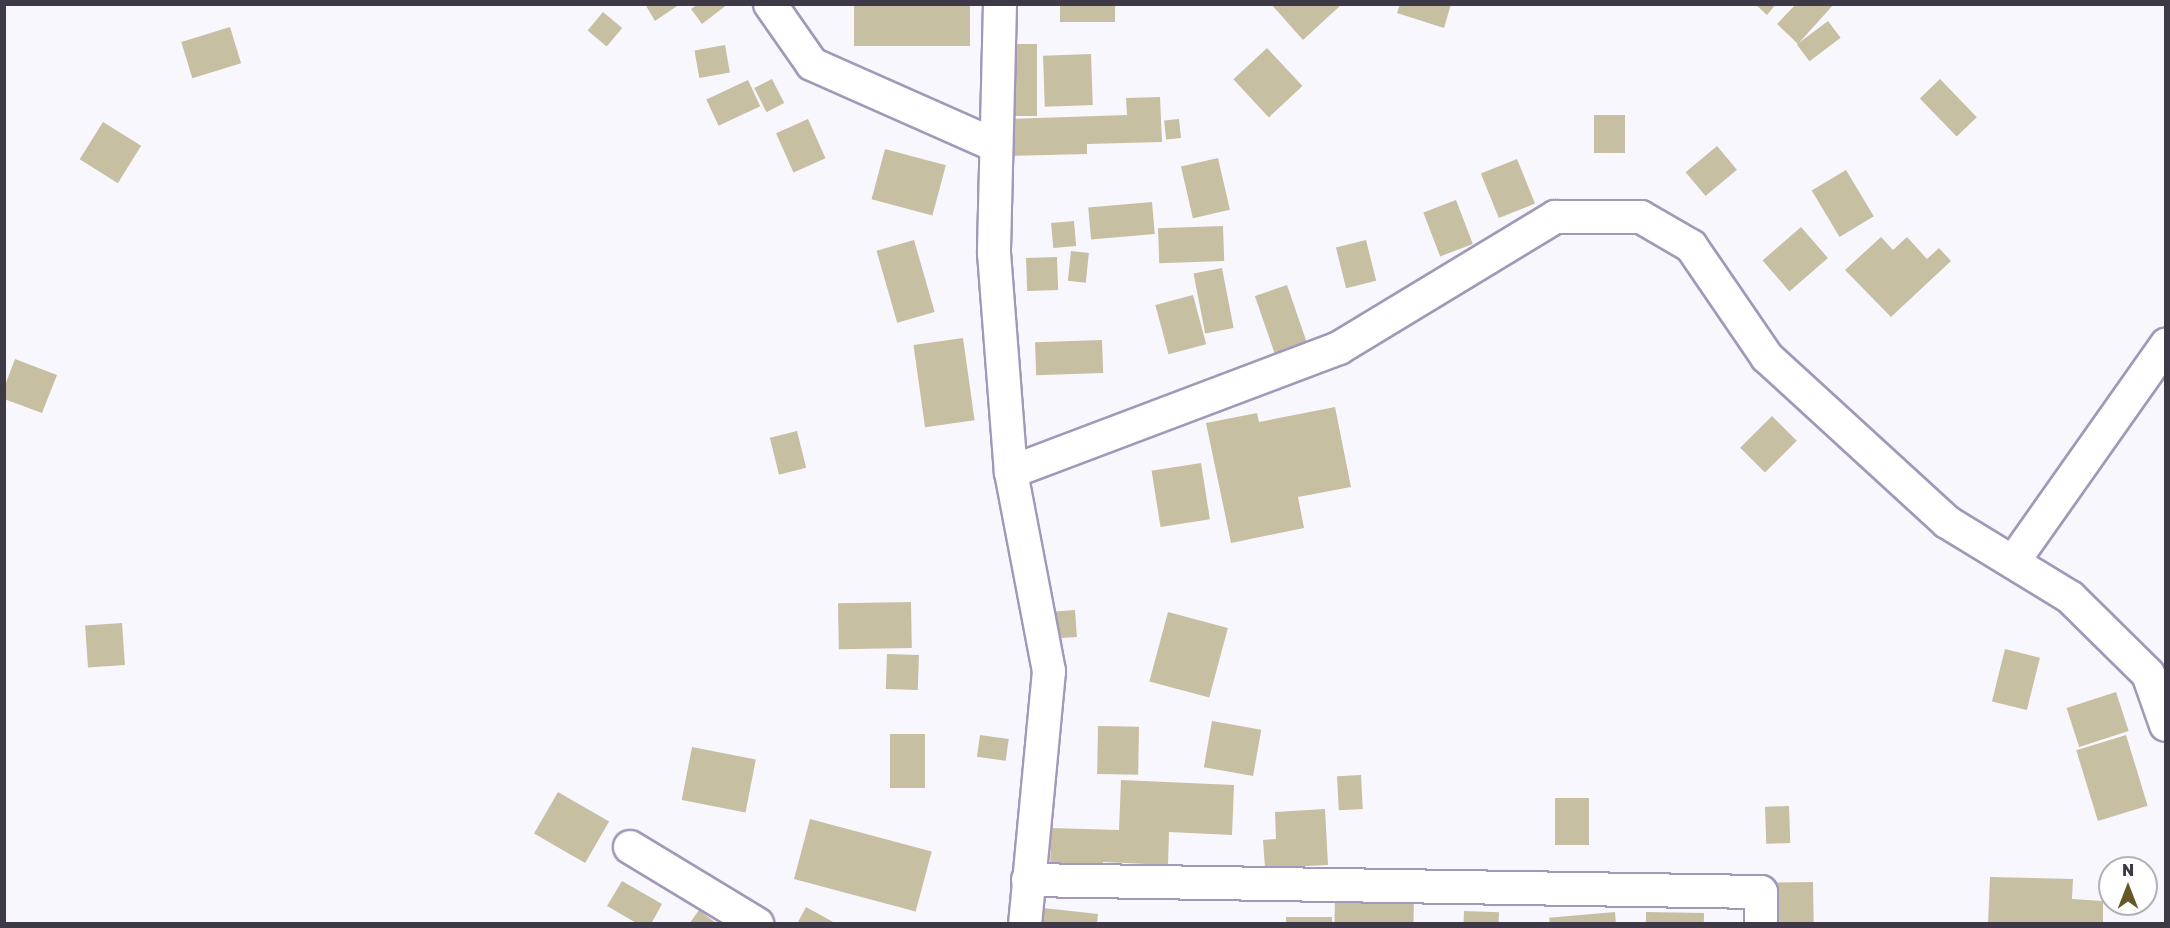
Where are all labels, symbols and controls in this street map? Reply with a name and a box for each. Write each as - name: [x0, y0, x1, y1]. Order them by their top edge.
- north arrow: [2098, 856, 2158, 916]
- text: N: [2122, 860, 2134, 880]

